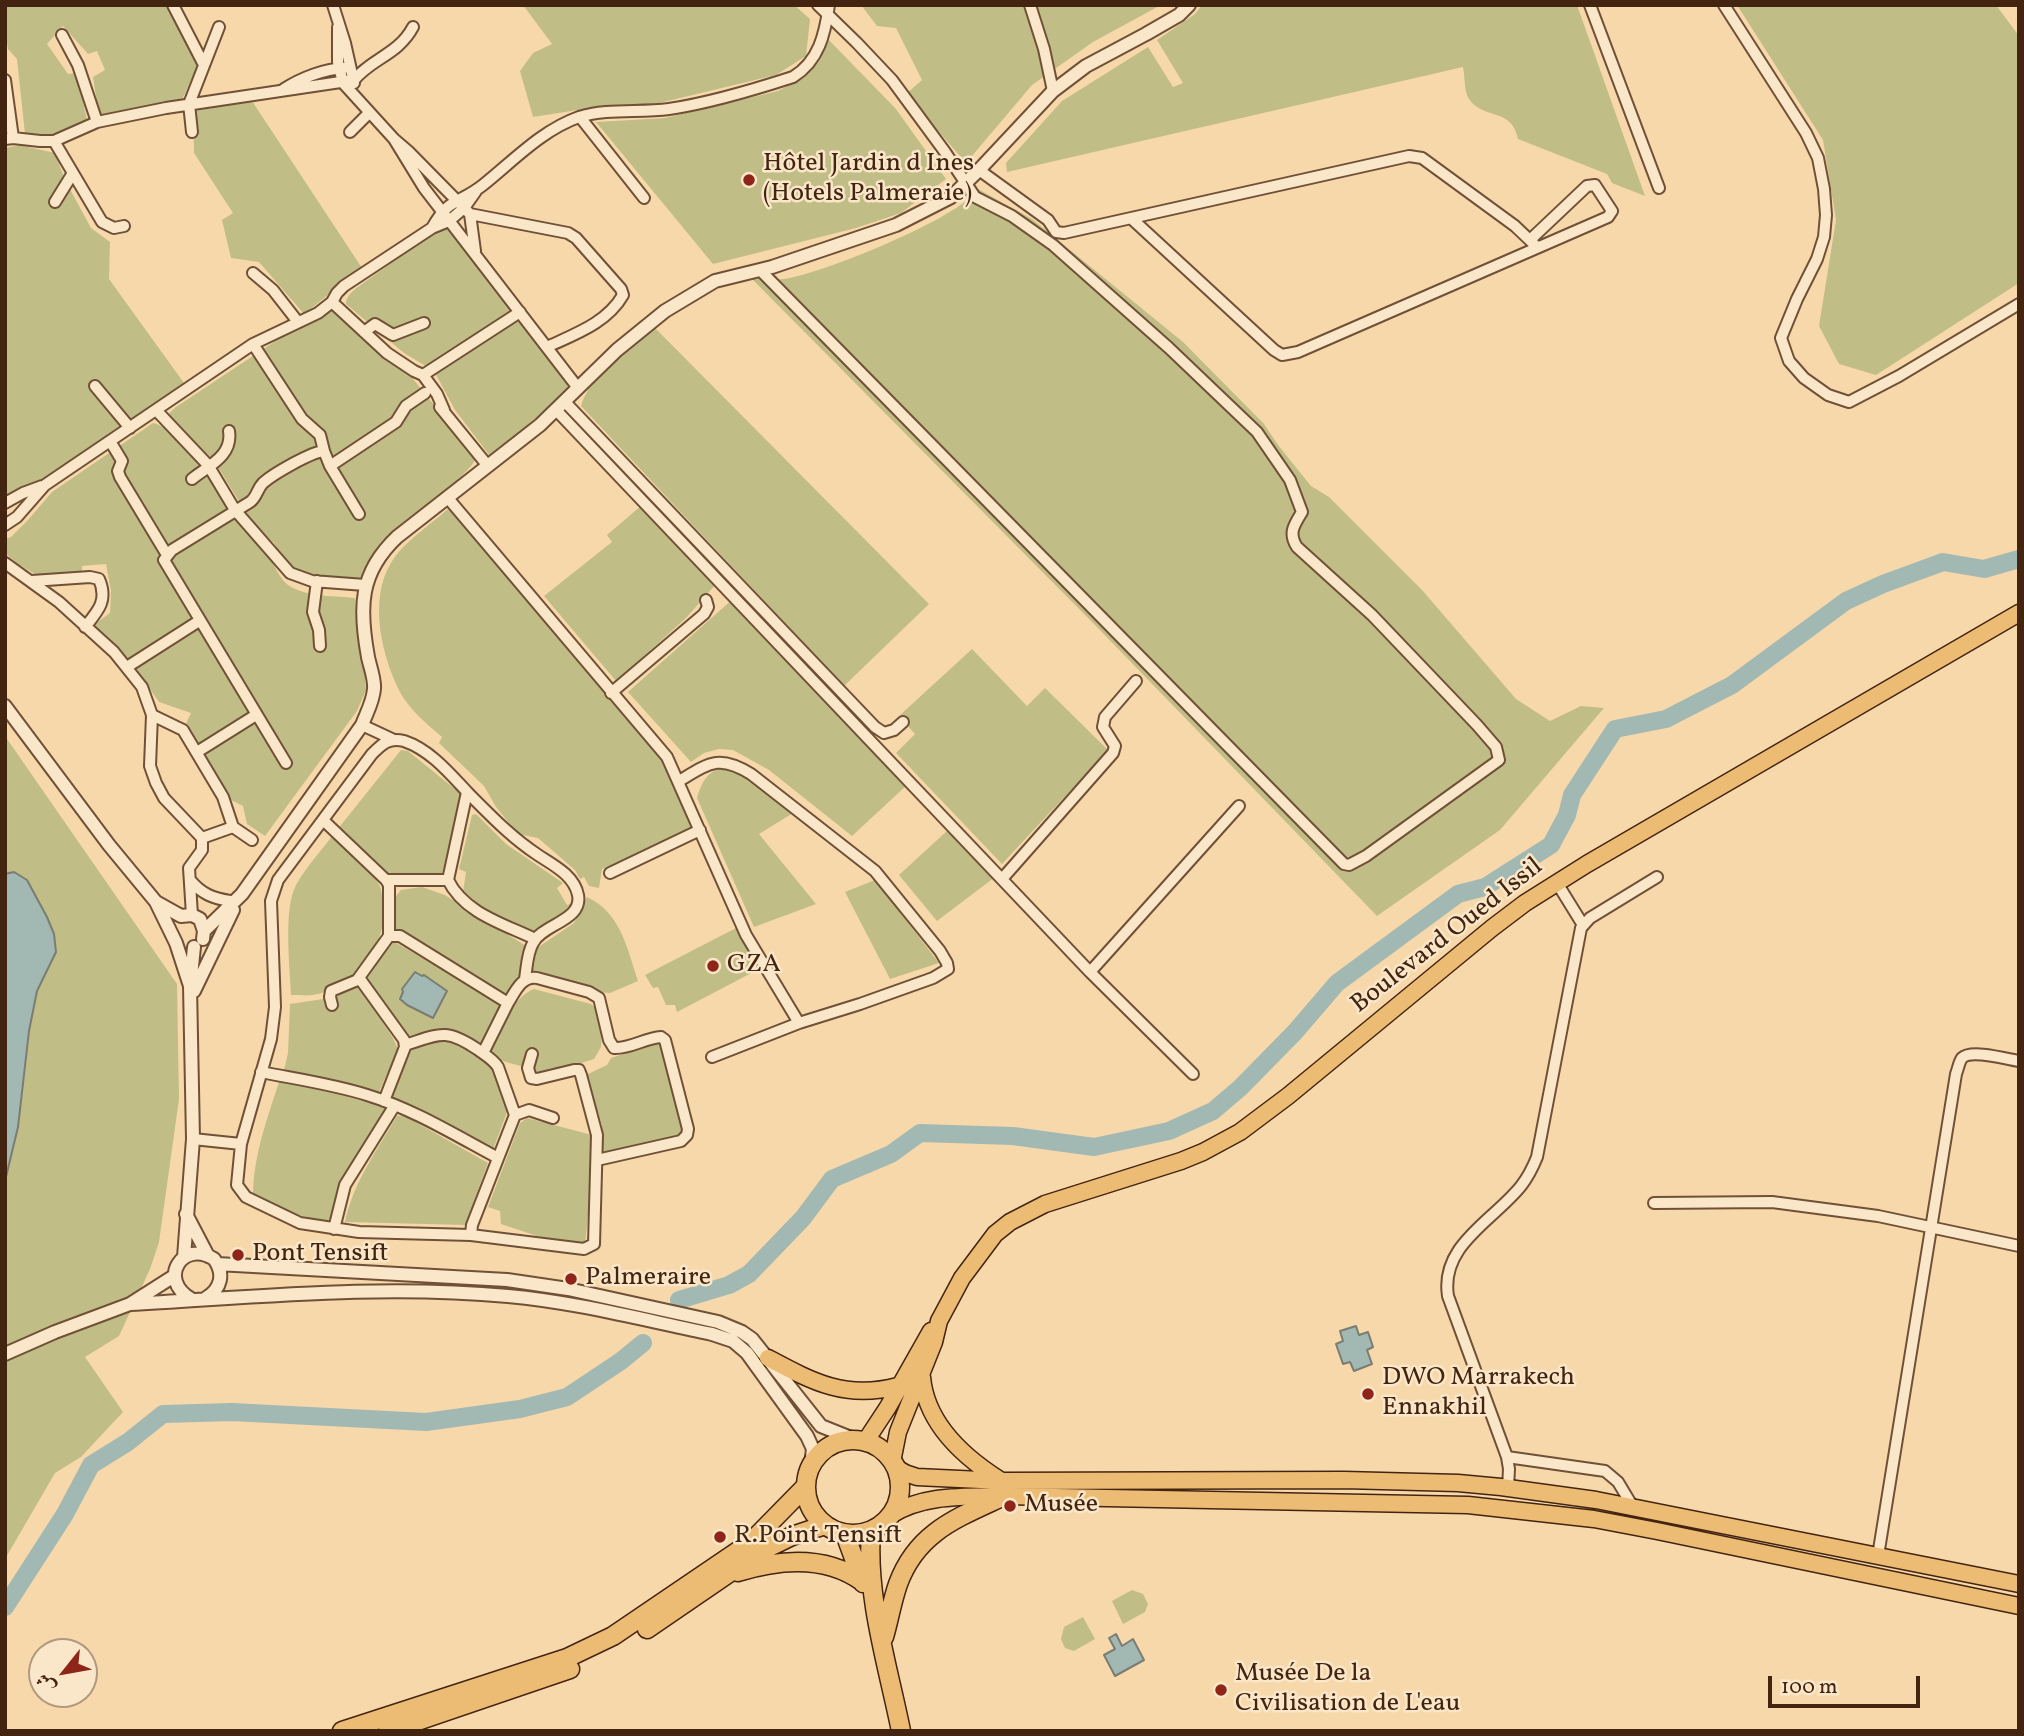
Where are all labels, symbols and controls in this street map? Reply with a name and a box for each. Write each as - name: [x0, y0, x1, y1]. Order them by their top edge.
- place label: Hôtel Jardin d Ines (Hotels Palmeraie): [763, 149, 974, 210]
- marker: Hôtel Jardin d Ines (Hotels Palmeraie): [741, 172, 757, 188]
- street label: Boulevard Oued Issil: [1346, 852, 1550, 1022]
- place label: GZA: [727, 950, 781, 982]
- marker: GZA: [705, 958, 721, 974]
- place label: Pont Tensift: [252, 1239, 388, 1271]
- marker: Pont Tensift: [230, 1247, 246, 1263]
- place label: Palmeraire: [585, 1263, 711, 1295]
- marker: Palmeraire: [563, 1271, 579, 1287]
- place label: DWO Marrakech Ennakhil: [1382, 1363, 1575, 1424]
- marker: DWO Marrakech Ennakhil: [1360, 1386, 1376, 1402]
- place label: Musée: [1024, 1490, 1098, 1522]
- marker: Musée: [1002, 1498, 1018, 1514]
- place label: R.Point Tensift: [734, 1521, 902, 1553]
- marker: R.Point Tensift: [712, 1529, 728, 1545]
- north arrow: [28, 1638, 98, 1708]
- place label: Musée De la Civilisation de L'eau: [1235, 1659, 1460, 1720]
- scale bar: [1772, 1662, 1924, 1706]
- text: ش: [31, 1668, 63, 1698]
- text: 100 m: [1781, 1673, 1838, 1702]
- marker: Musée De la Civilisation de L'eau: [1213, 1682, 1229, 1698]

